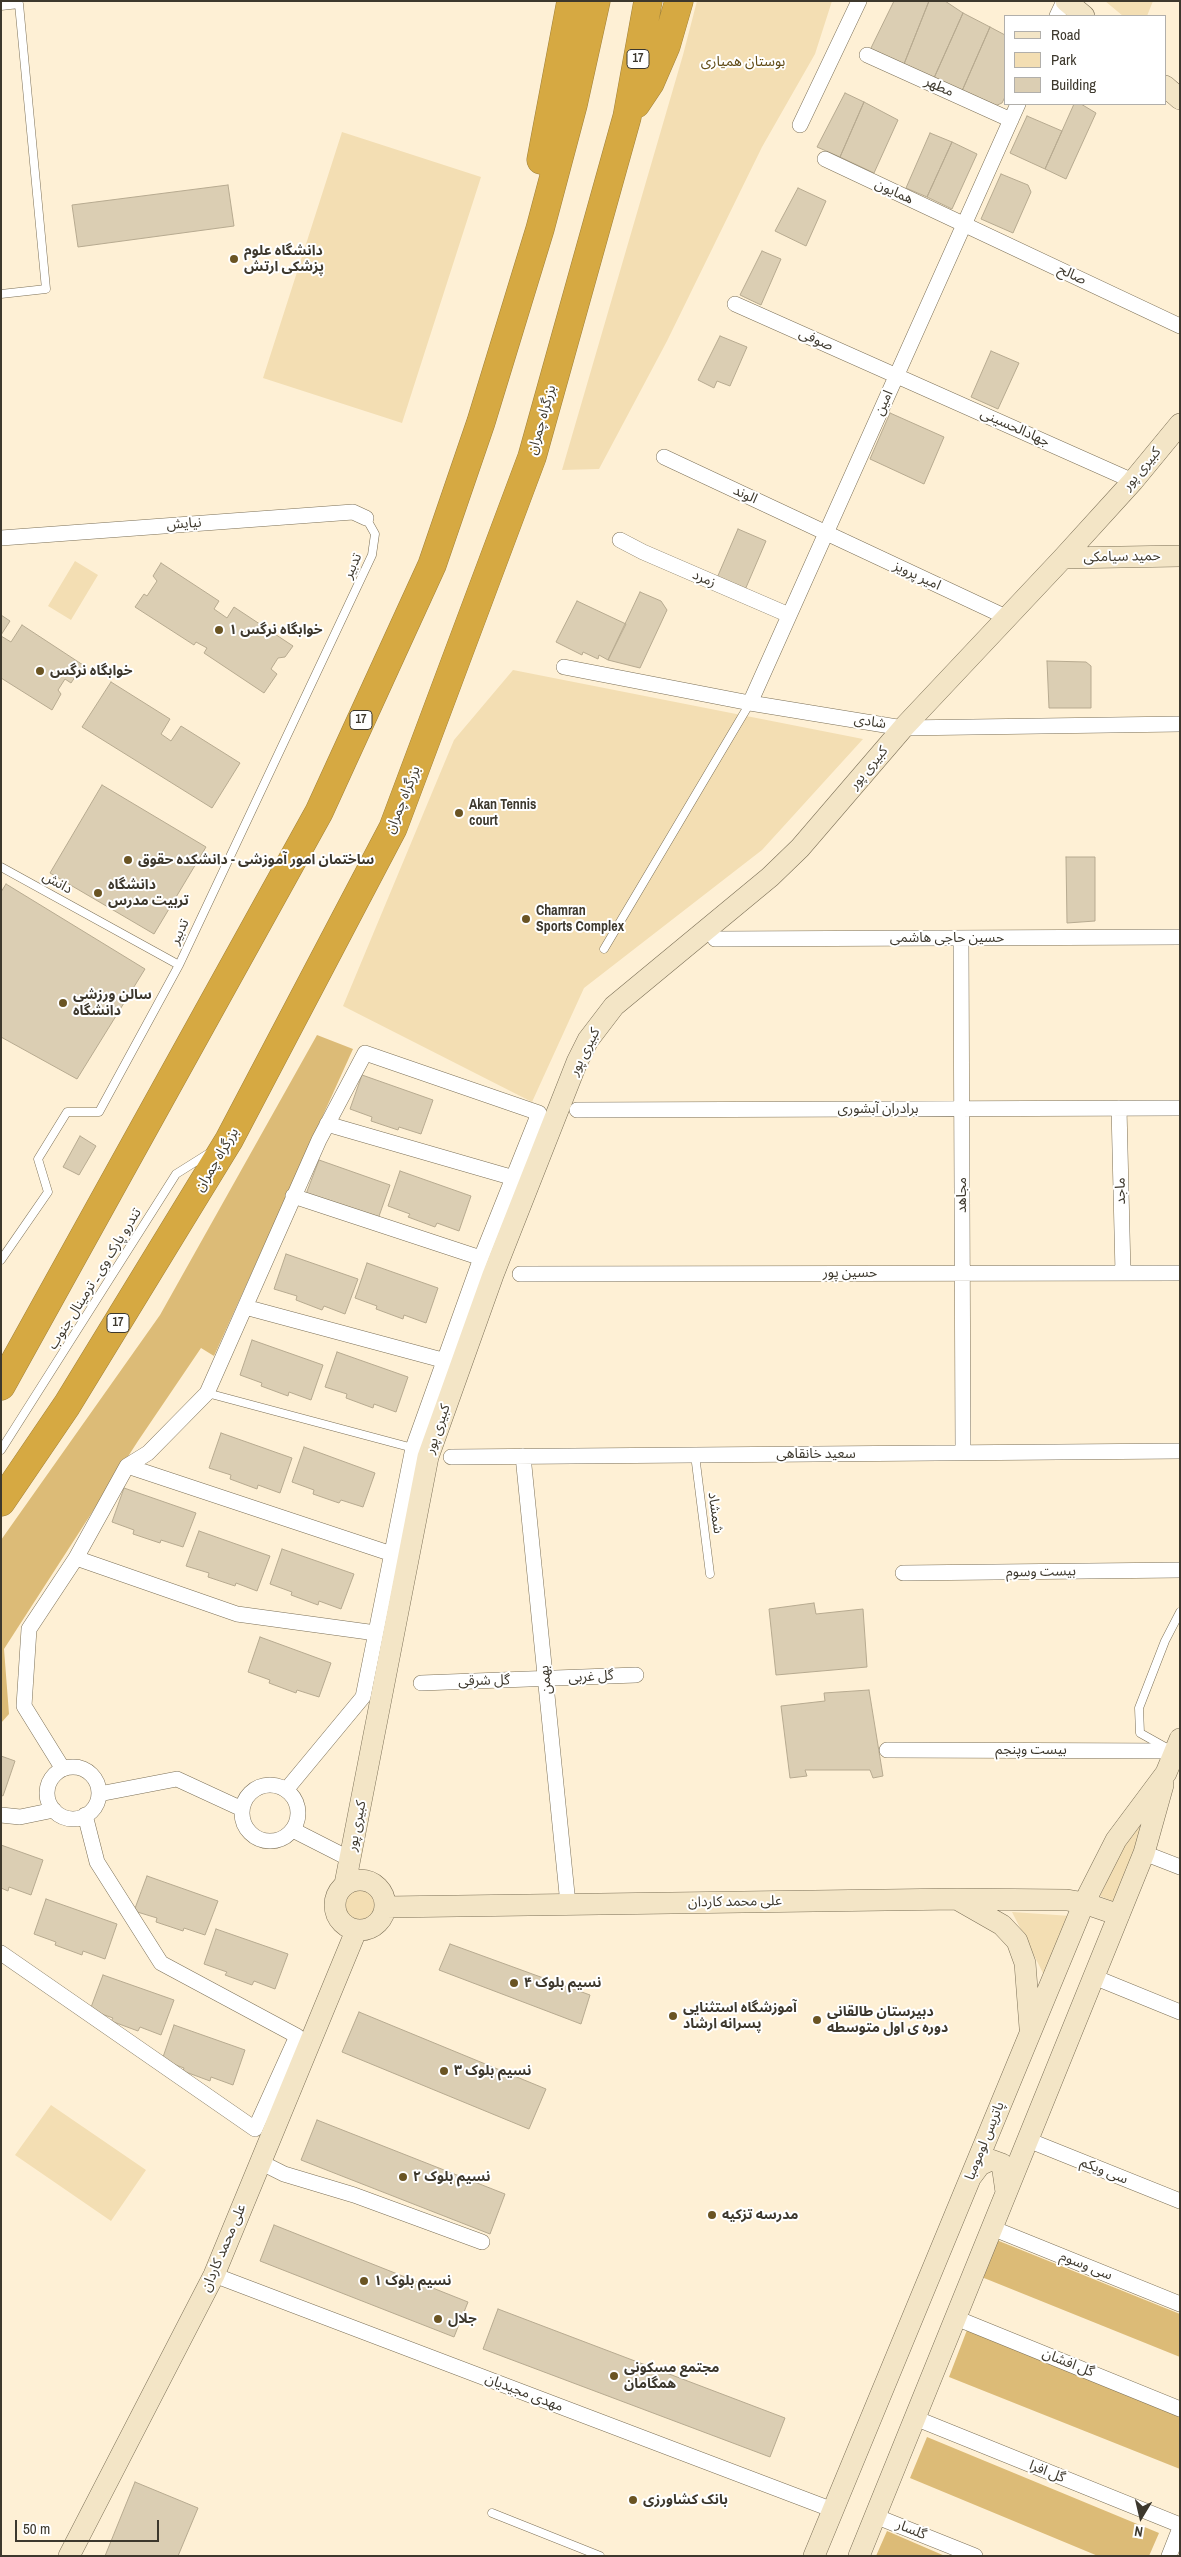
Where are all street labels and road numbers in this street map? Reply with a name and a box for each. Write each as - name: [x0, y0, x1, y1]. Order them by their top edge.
- road number: 17: [627, 50, 649, 68]
- street label: مطهر: [922, 73, 956, 101]
- street label: همایون: [872, 176, 916, 208]
- street label: صالح: [1055, 261, 1089, 289]
- street label: صوفی: [796, 325, 836, 355]
- street label: بزرگراه چمران: [524, 383, 560, 457]
- street label: امین: [871, 388, 897, 418]
- street label: جهادالحسینی: [978, 405, 1052, 451]
- street label: کبیری پور: [1119, 444, 1165, 494]
- street label: الوند: [730, 482, 760, 508]
- street label: نیایش: [166, 514, 202, 534]
- street label: حمید سیامکی: [1083, 548, 1161, 566]
- street label: تدبیر: [340, 551, 366, 581]
- street label: امیر پرویز: [891, 558, 943, 594]
- street label: زمرد: [690, 567, 718, 591]
- road number: 17: [350, 710, 372, 730]
- street label: شادی: [853, 711, 887, 733]
- street label: کبیری پور: [846, 743, 892, 793]
- street label: بزرگراه چمران: [382, 764, 424, 836]
- street label: دانش: [39, 868, 75, 898]
- street label: تدبیر: [167, 917, 193, 947]
- street label: حسین حاجی هاشمی: [890, 930, 1004, 946]
- street label: کبیری پور: [566, 1025, 604, 1079]
- street label: برادران آبشوری: [837, 1101, 919, 1117]
- street label: بزرگراه چمران: [191, 1125, 243, 1195]
- street label: مجاهد: [954, 1177, 970, 1213]
- street label: ماجد: [1112, 1177, 1130, 1205]
- street label: تندرو پارک وی ـ ترمینال جنوب: [45, 1205, 145, 1353]
- street label: حسین پور: [823, 1265, 877, 1281]
- road number: 17: [107, 1314, 129, 1332]
- street label: کبیری پور: [422, 1402, 454, 1456]
- street label: سعید خانقاهی: [776, 1446, 856, 1462]
- street label: شمشاد: [704, 1491, 726, 1535]
- street label: بیست وسوم: [1006, 1563, 1076, 1581]
- street label: بهمن: [536, 1665, 556, 1695]
- street label: گل غربی: [568, 1667, 614, 1687]
- street label: گل شرقی: [458, 1672, 510, 1690]
- street label: بیست وپنجم: [995, 1742, 1067, 1758]
- street label: کبیری پور: [344, 1799, 370, 1853]
- street label: علی محمد کاردان: [688, 1893, 782, 1911]
- street label: پاتریس لومومبا: [962, 2099, 1008, 2183]
- street label: سی ویکم: [1078, 2154, 1130, 2188]
- street label: علی محمد کاردان: [198, 2202, 250, 2294]
- street label: سی وسوم: [1057, 2248, 1115, 2284]
- street label: گل افشان: [1040, 2345, 1096, 2381]
- street label: مهدی مجیدیان: [482, 2370, 566, 2416]
- street label: گل افرا: [1027, 2457, 1067, 2487]
- street label: گلسار: [893, 2516, 929, 2544]

